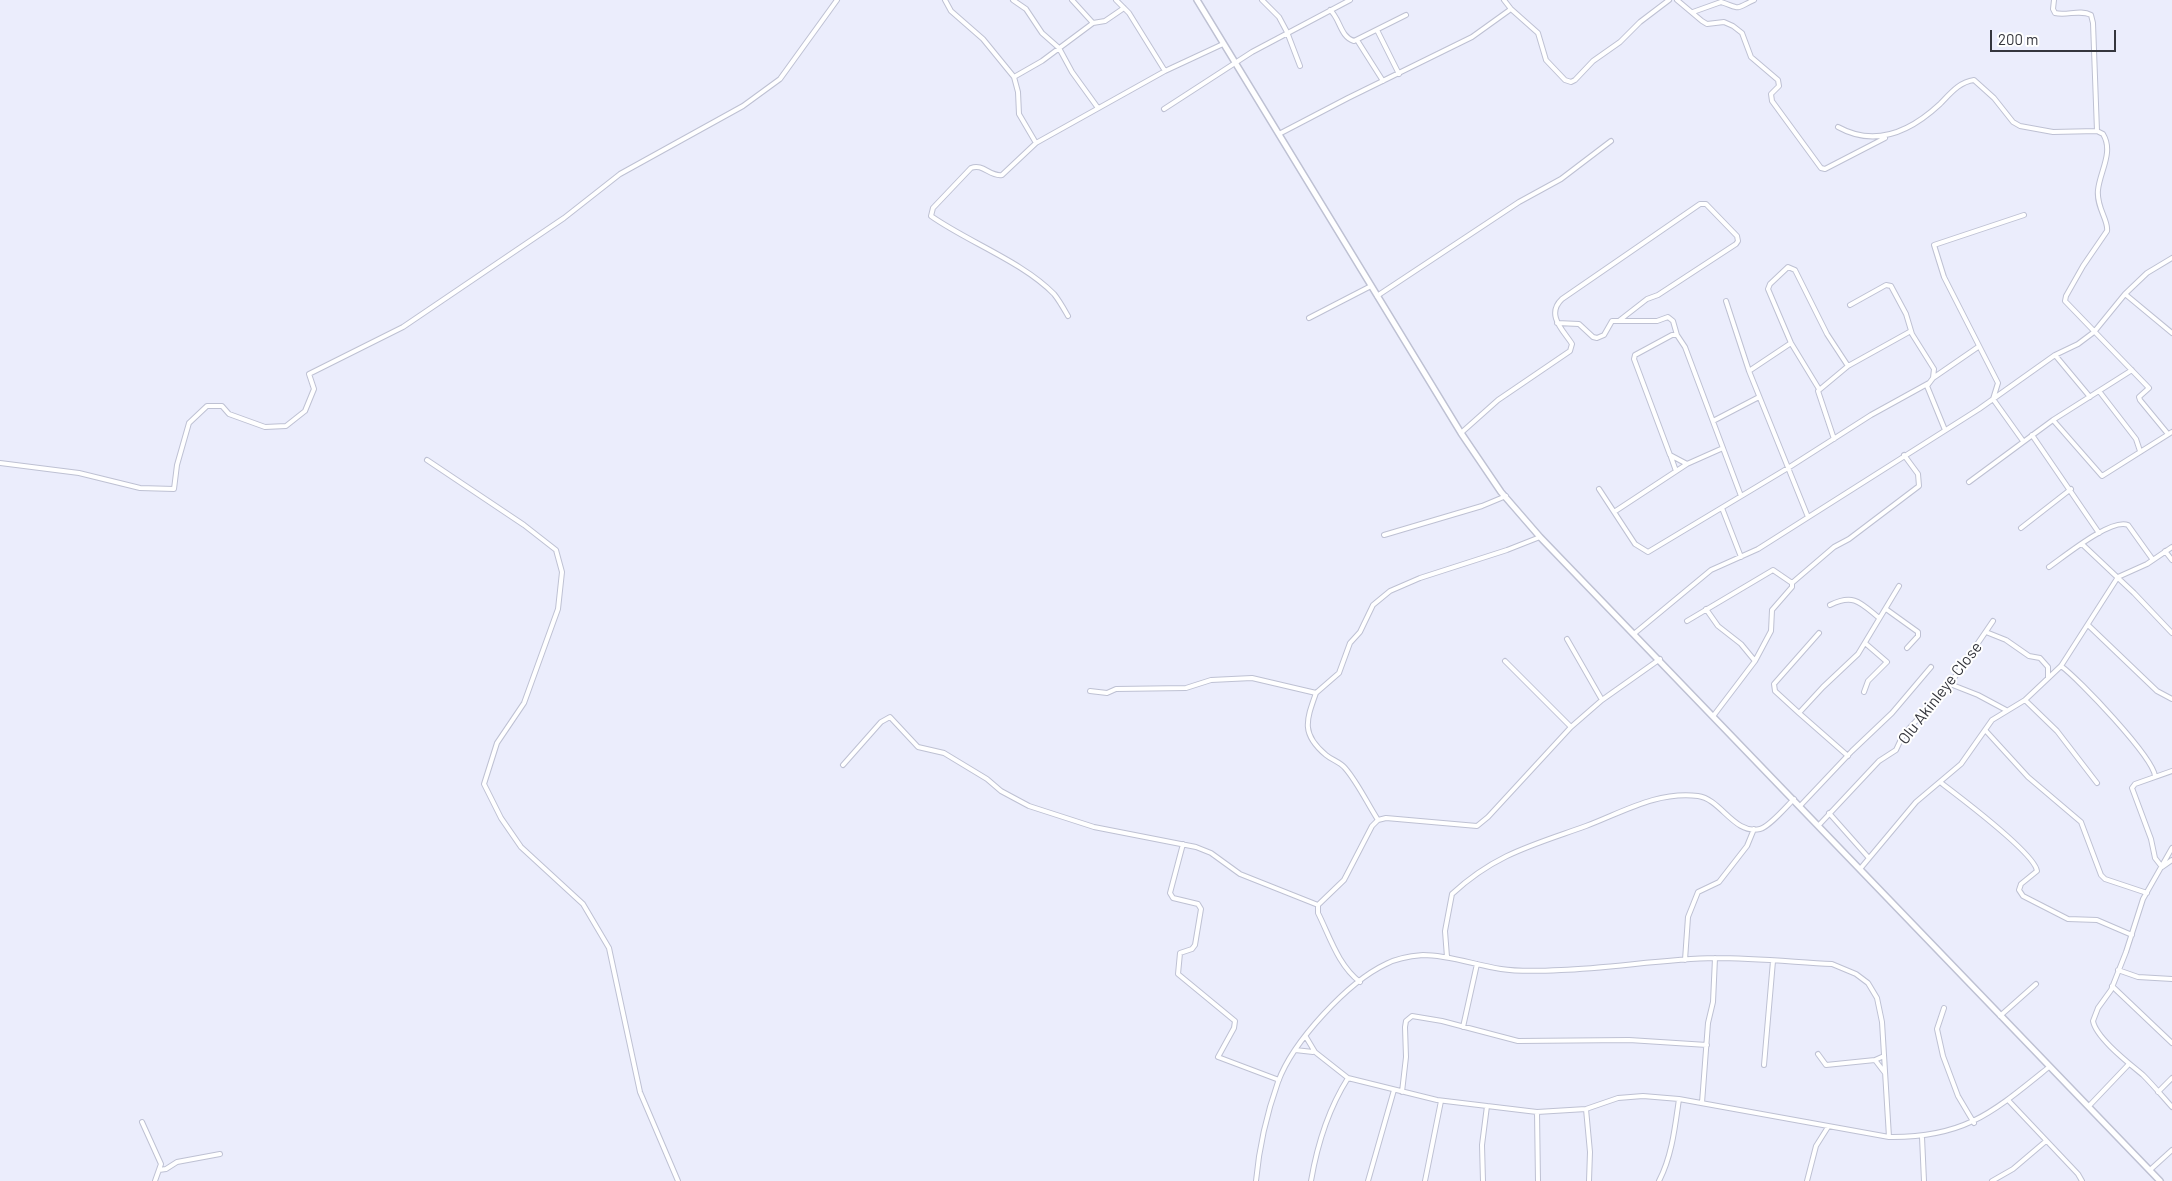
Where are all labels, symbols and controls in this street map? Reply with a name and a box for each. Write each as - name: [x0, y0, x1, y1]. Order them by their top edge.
- scale bar: [1992, 20, 2118, 52]
- text: 200 m: [1998, 30, 2038, 48]
- street label: Olu Akinleye Close: [1894, 638, 1986, 748]

